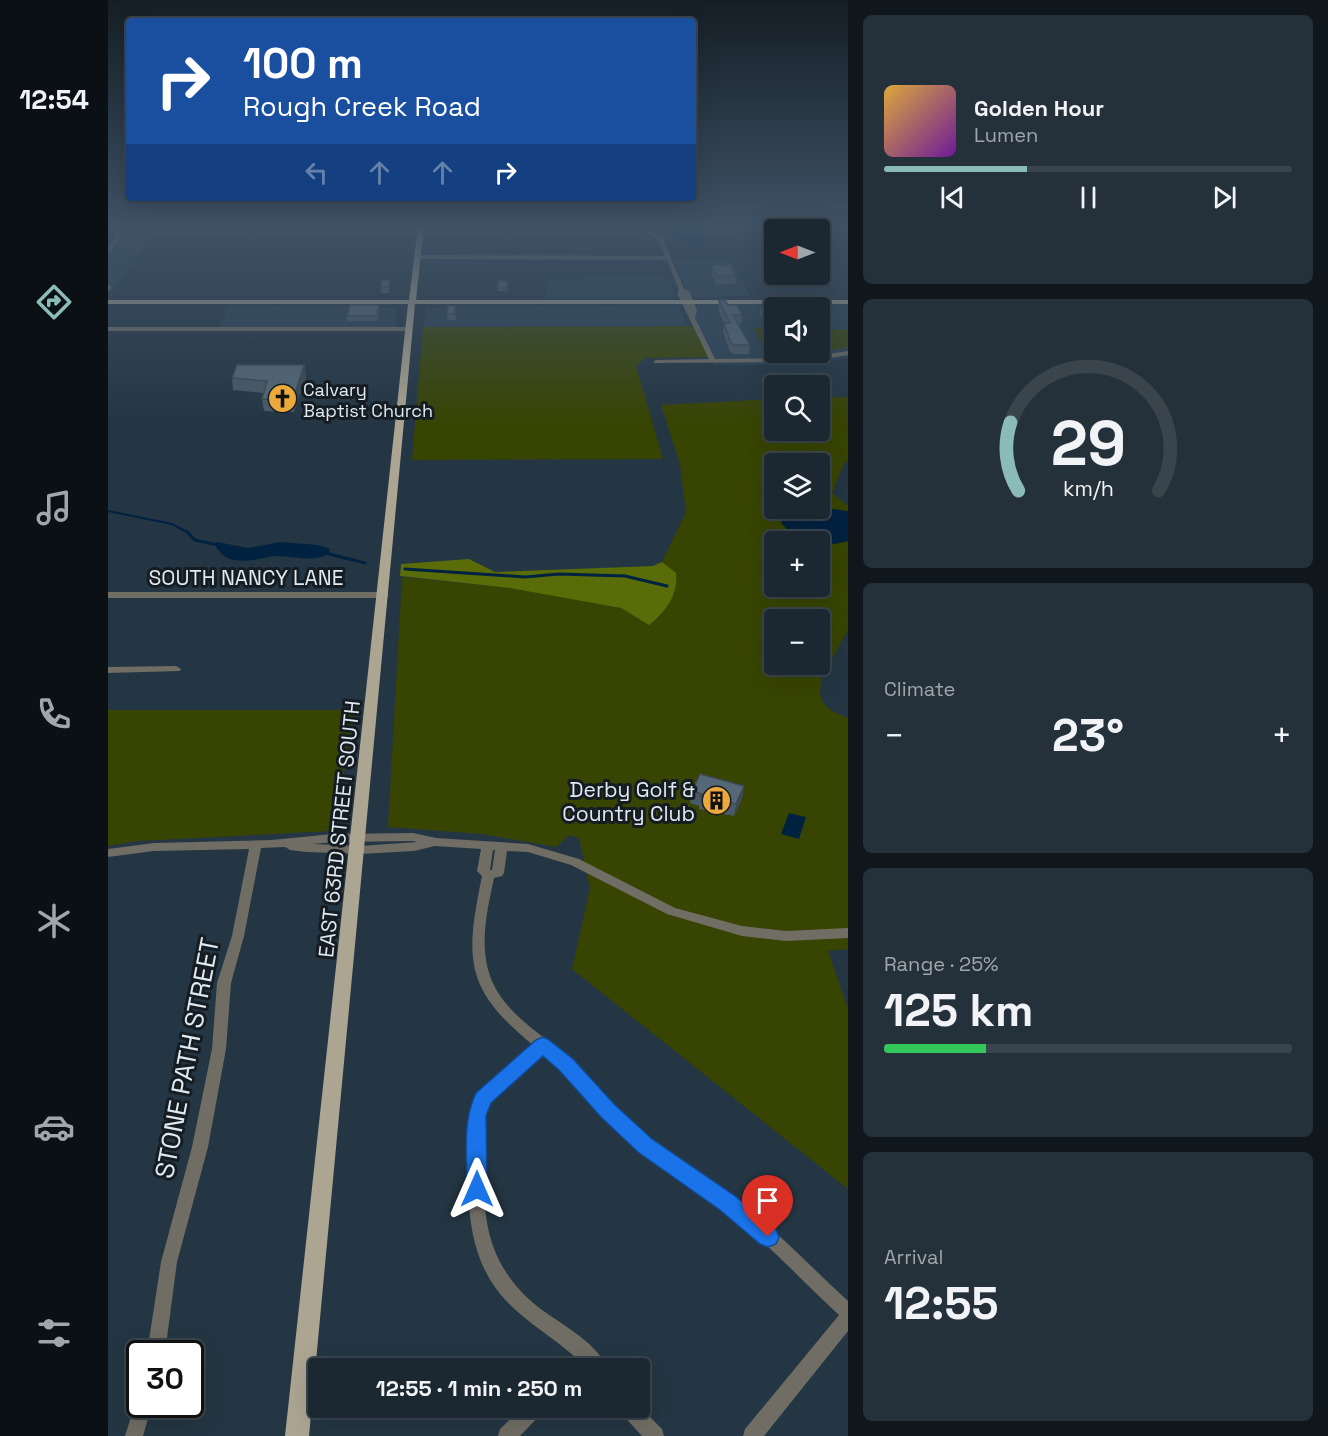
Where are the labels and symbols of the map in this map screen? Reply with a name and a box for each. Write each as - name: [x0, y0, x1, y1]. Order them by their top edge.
- north arrow: [764, 219, 830, 285]
- place label: Calvary Baptist Church: [303, 378, 433, 422]
- church icon: Calvary Baptist Church: [266, 383, 298, 415]
- street label: SOUTH NANCY LANE: [148, 564, 344, 591]
- street label: EAST 63RD STREET SOUTH: [312, 699, 366, 959]
- place label: Derby Golf & Country Club: [562, 776, 695, 827]
- building icon: Derby Golf & Country Club: [700, 785, 732, 817]
- street label: STONE PATH STREET: [147, 935, 227, 1181]
- position arrow: [445, 1157, 509, 1221]
- pin: [742, 1175, 793, 1237]
- speed limit sign: 30: [126, 1340, 204, 1418]

